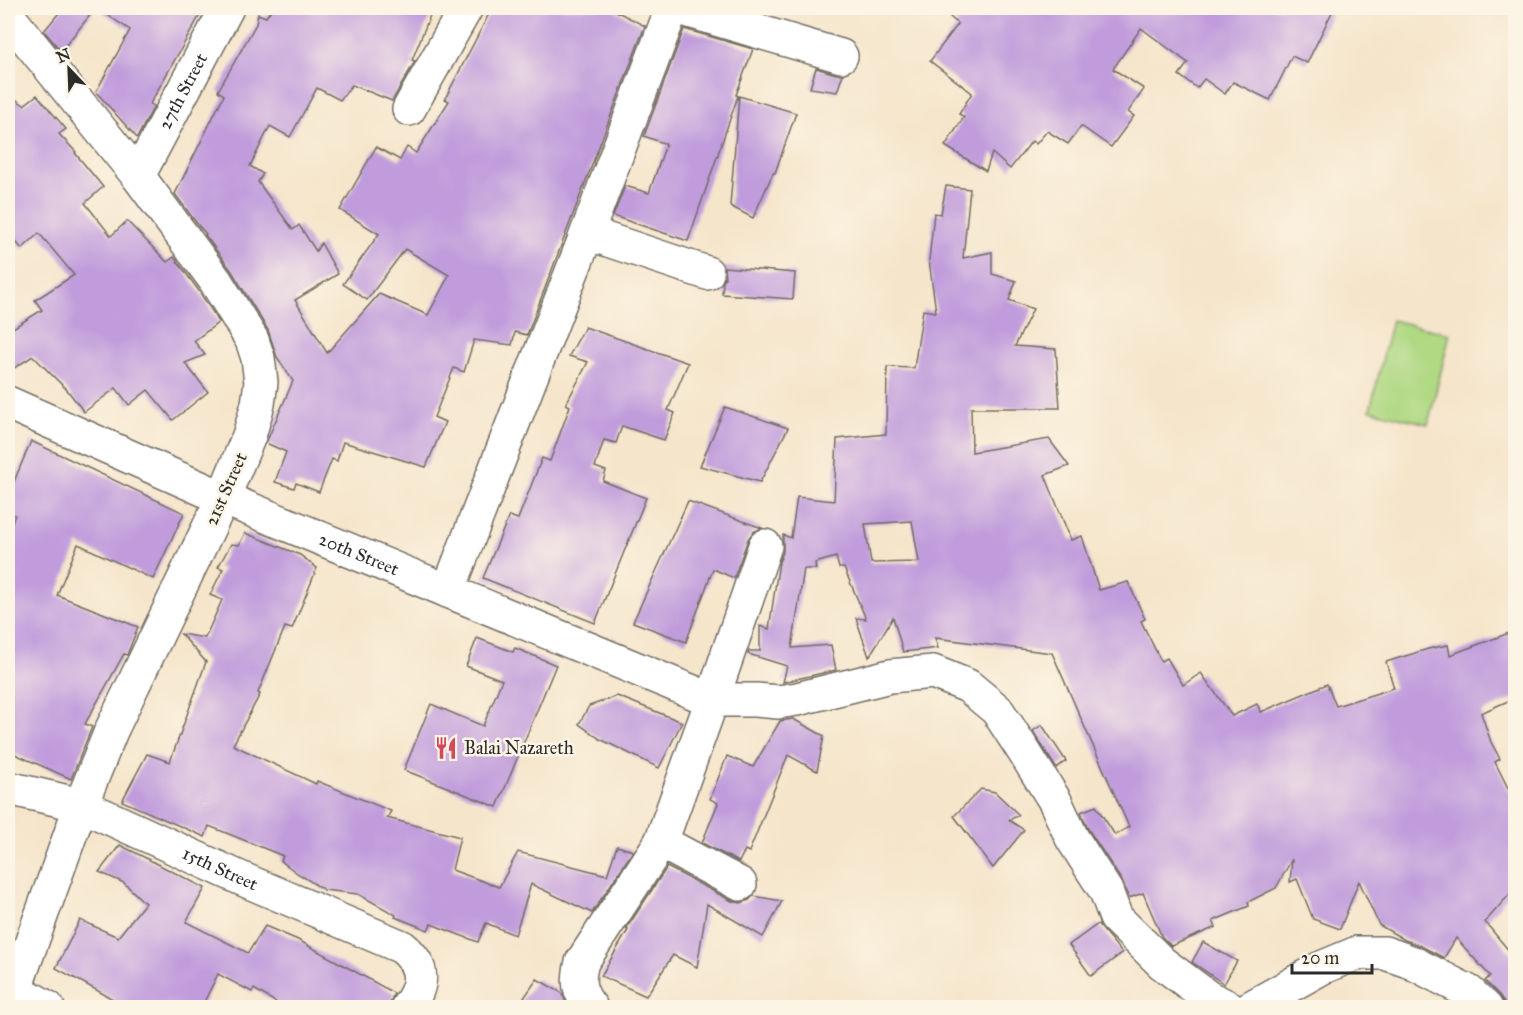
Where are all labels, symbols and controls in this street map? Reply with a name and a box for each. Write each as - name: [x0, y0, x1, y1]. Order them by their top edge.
- north arrow: [39, 39, 99, 99]
- text: N: [53, 44, 74, 67]
- street label: 27th Street: [154, 49, 212, 133]
- street label: 21st Street: [200, 449, 252, 529]
- street label: 20th Street: [316, 528, 403, 581]
- restaurant icon: Balai Nazareth: [433, 735, 459, 761]
- place label: Balai Nazareth: [464, 737, 574, 759]
- street label: 15th Street: [179, 842, 262, 896]
- scale bar: [1292, 937, 1372, 975]
- text: 20 m: [1301, 947, 1339, 969]

